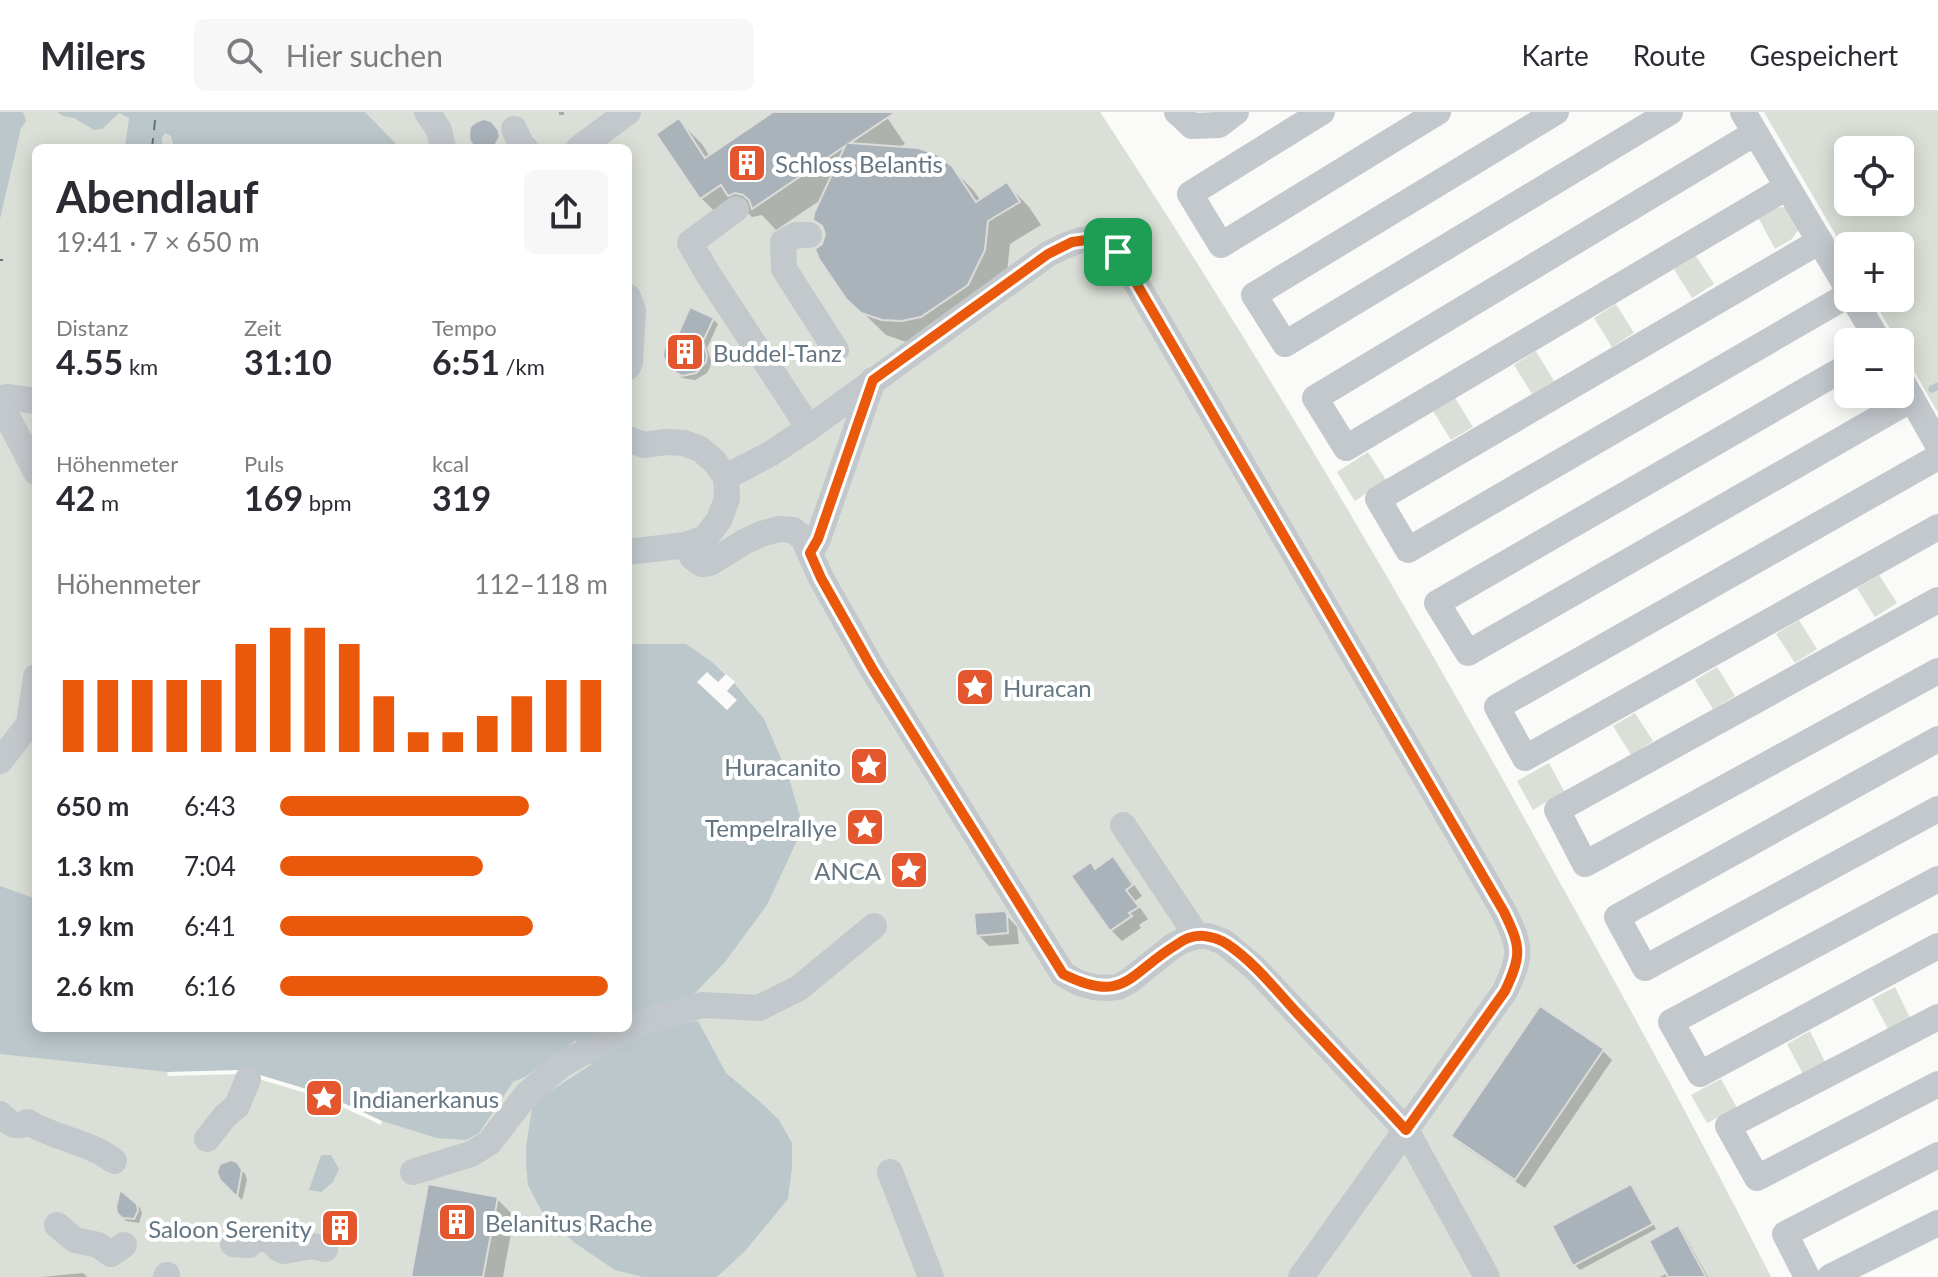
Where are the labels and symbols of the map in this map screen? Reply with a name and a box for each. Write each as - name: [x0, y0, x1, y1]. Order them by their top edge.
- building icon: Schloss Belantis: [726, 142, 768, 184]
- place label: Schloss Belantis: [775, 149, 943, 178]
- pin: [1084, 218, 1152, 286]
- building icon: Buddel-Tanz: [664, 331, 706, 373]
- place label: Buddel-Tanz: [713, 338, 842, 367]
- place icon: Huracan: [954, 666, 996, 708]
- place label: Huracan: [1003, 673, 1092, 702]
- place icon: Huracanito: [848, 745, 890, 787]
- place label: Huracanito: [724, 752, 841, 781]
- place icon: Tempelrallye: [844, 806, 886, 848]
- place label: Tempelrallye: [705, 813, 837, 842]
- place icon: ANCA: [888, 849, 930, 891]
- place label: ANCA: [814, 856, 882, 885]
- place icon: Indianerkanus: [303, 1077, 345, 1119]
- place label: Indianerkanus: [352, 1084, 499, 1113]
- building icon: Belanitus Rache: [436, 1201, 478, 1243]
- building icon: Saloon Serenity: [319, 1207, 361, 1249]
- place label: Belanitus Rache: [485, 1208, 653, 1237]
- place label: Saloon Serenity: [148, 1214, 313, 1243]

